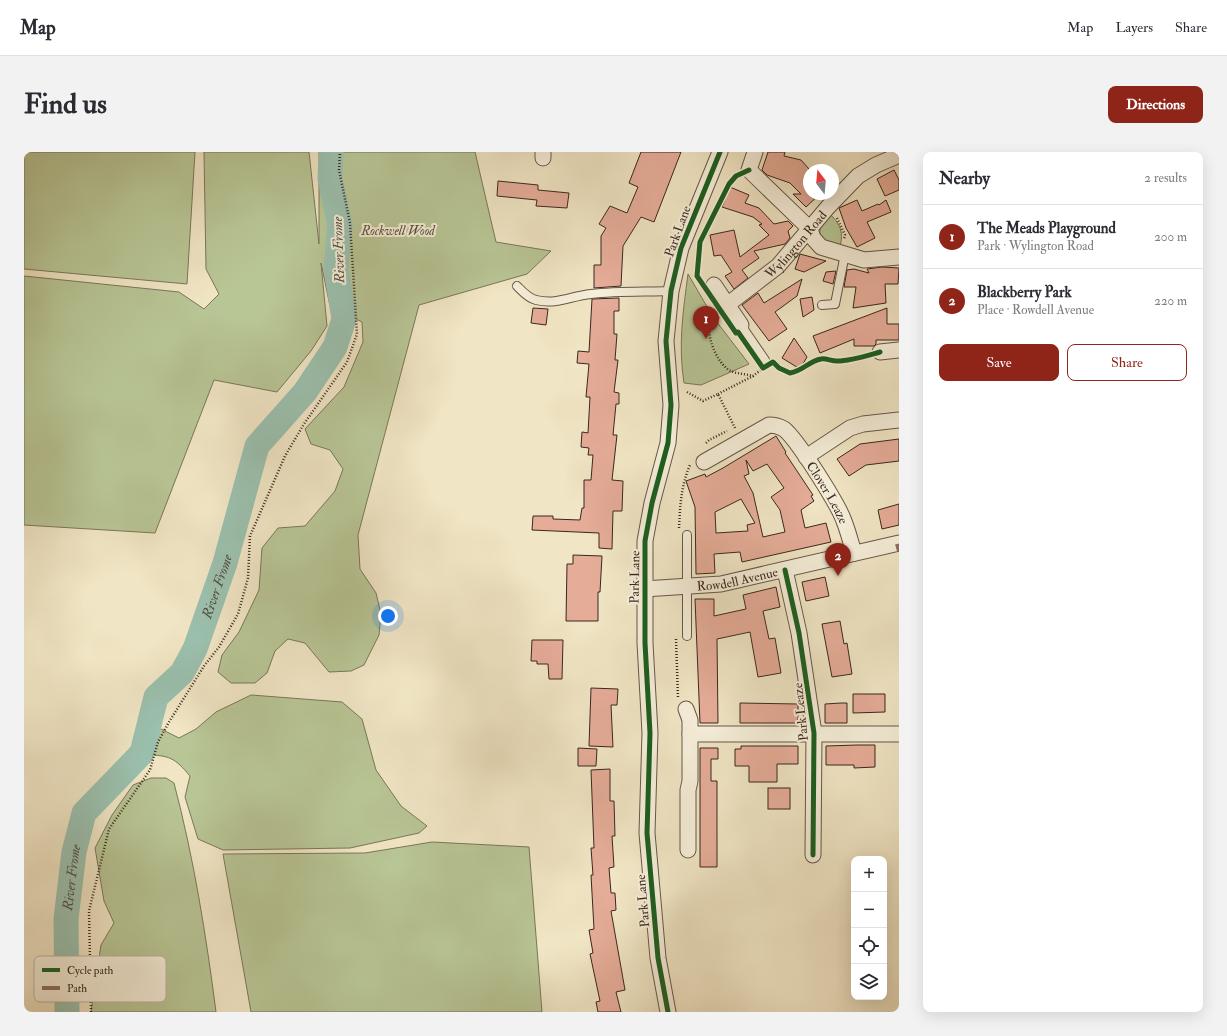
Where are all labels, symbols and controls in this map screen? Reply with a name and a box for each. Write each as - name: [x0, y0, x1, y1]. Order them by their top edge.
- text: Map: [20, 16, 56, 40]
- text: Map: [1067, 19, 1093, 36]
- text: Layers: [1115, 19, 1153, 36]
- text: Share: [1175, 19, 1207, 36]
- button: Directions: [1108, 86, 1203, 123]
- text: Find us: [24, 87, 107, 122]
- north arrow: [803, 164, 839, 200]
- text: Nearby: [939, 168, 990, 189]
- text: 2 results: [1144, 170, 1187, 186]
- street label: Park Lane: [661, 203, 695, 259]
- street label: Wylington Road: [761, 207, 831, 283]
- water label: River Frome: [329, 216, 348, 285]
- text: The Meads Playground: [977, 219, 1116, 238]
- park label: Rockwell Wood: [360, 223, 436, 239]
- text: 1: [950, 229, 954, 245]
- text: 200 m: [1154, 229, 1187, 245]
- text: Park · Wylington Road: [977, 238, 1094, 254]
- text: Blackberry Park: [977, 283, 1072, 302]
- text: 2: [949, 293, 955, 309]
- text: 220 m: [1154, 293, 1187, 309]
- text: Place · Rowdell Avenue: [977, 302, 1094, 318]
- pin: 1: [693, 306, 719, 339]
- button: Save: [939, 344, 1059, 381]
- button: Share: [1067, 344, 1187, 381]
- street label: Clover Leaze: [803, 459, 851, 527]
- pin: 2: [825, 543, 851, 576]
- street label: Park Lane: [627, 550, 643, 604]
- water label: River Frome: [198, 552, 236, 622]
- street label: Rowdell Avenue: [696, 564, 780, 595]
- your location: [378, 606, 398, 626]
- street label: Park Leaze: [790, 681, 812, 742]
- water label: River Frome: [59, 842, 85, 912]
- map controls: [851, 856, 887, 1000]
- button: +: [851, 856, 887, 892]
- street label: Park Lane: [633, 873, 653, 928]
- button: −: [851, 892, 887, 928]
- button: locate: [851, 928, 887, 964]
- legend: [34, 956, 166, 1002]
- text: Cycle path: [67, 964, 113, 978]
- button: layers: [851, 964, 887, 1000]
- text: Path: [67, 982, 87, 995]

